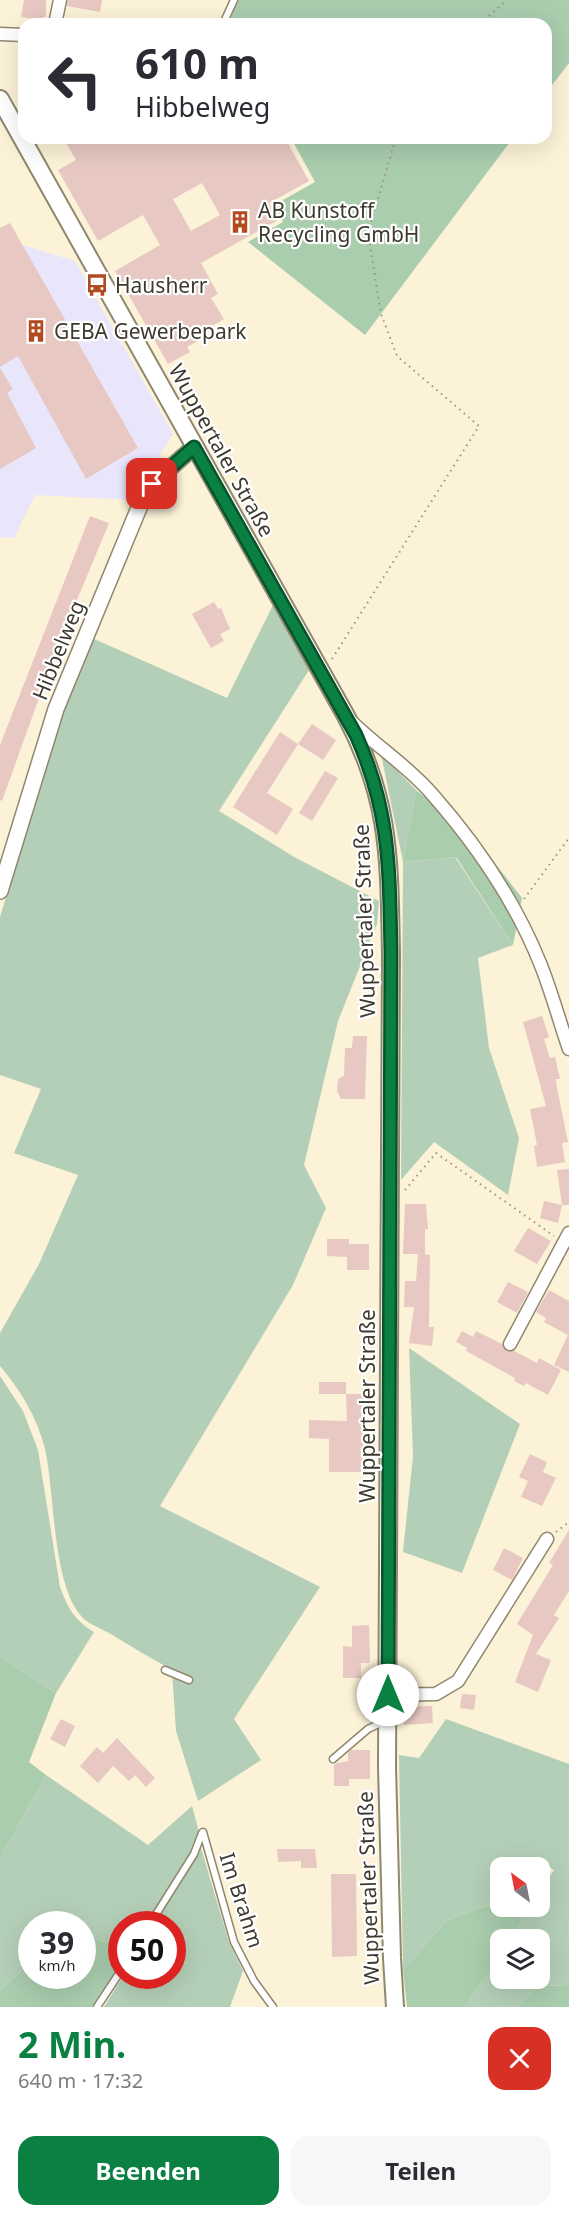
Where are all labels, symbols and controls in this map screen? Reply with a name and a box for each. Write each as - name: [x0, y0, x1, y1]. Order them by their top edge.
- text: 610 m: [135, 34, 259, 91]
- icon: left: [36, 42, 114, 120]
- text: Hibbelweg: [135, 88, 270, 125]
- place label: AB Kunstoff Recycling GmbH: [258, 196, 419, 248]
- building icon: AB Kunstoff Recycling GmbH: [227, 209, 253, 235]
- place label: Hausherr: [115, 271, 208, 299]
- bus stop icon: Hausherr: [84, 272, 110, 298]
- place label: GEBA Gewerbepark: [54, 317, 247, 345]
- building icon: GEBA Gewerbepark: [23, 318, 49, 344]
- street label: Wuppertaler Straße: [163, 359, 281, 541]
- pin: [126, 458, 177, 509]
- icon: arrive: [135, 467, 168, 500]
- street label: Hibbelweg: [25, 596, 91, 704]
- street label: Wuppertaler Straße: [347, 824, 381, 1018]
- street label: Wuppertaler Straße: [353, 1309, 381, 1503]
- position arrow: [356, 1663, 420, 1727]
- street label: Wuppertaler Straße: [351, 1791, 385, 1985]
- street label: Im Brahm: [213, 1849, 271, 1951]
- north arrow: [490, 1857, 550, 1917]
- map controls: [490, 1857, 550, 1989]
- speed limit sign: 50: [108, 1911, 186, 1989]
- text: 39: [40, 1922, 74, 1963]
- button: layers: [490, 1929, 550, 1989]
- text: km/h: [39, 1955, 75, 1975]
- text: 2 Min.: [18, 2020, 126, 2069]
- button: close: [488, 2027, 551, 2090]
- text: 640 m · 17:32: [18, 2067, 143, 2094]
- button: Beenden: [18, 2136, 279, 2205]
- button: Teilen: [291, 2136, 551, 2205]

